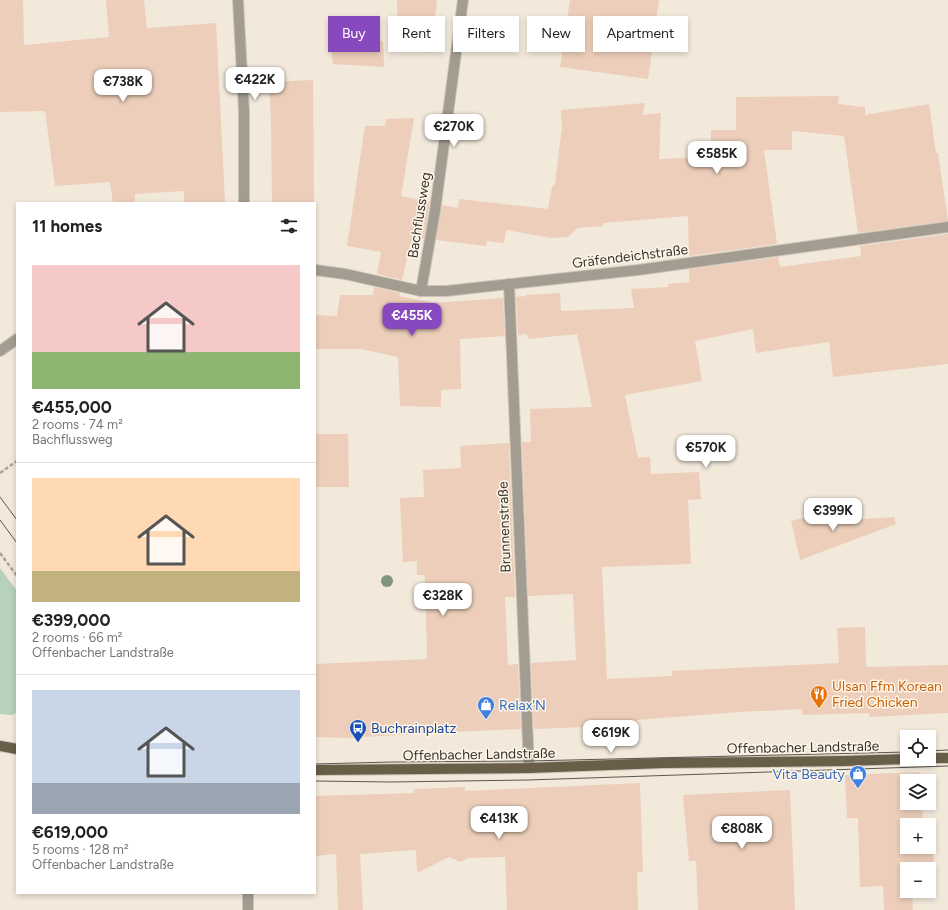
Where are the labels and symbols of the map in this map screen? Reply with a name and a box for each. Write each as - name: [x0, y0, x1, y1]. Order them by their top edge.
- pin: €422K: [227, 67, 283, 101]
- pin: €738K: [95, 69, 151, 103]
- pin: €270K: [426, 114, 482, 148]
- pin: €585K: [689, 141, 745, 175]
- street label: Bachflussweg: [404, 171, 435, 259]
- street label: Gräfendeichstraße: [571, 241, 689, 272]
- pin: €455K: [384, 303, 440, 337]
- pin: €570K: [678, 435, 734, 469]
- street label: Brunnenstraße: [494, 481, 515, 573]
- pin: €399K: [805, 498, 861, 532]
- pin: €328K: [415, 583, 471, 617]
- place label: Ulsan Ffm Korean Fried Chicken: [832, 678, 942, 711]
- restaurant icon: Ulsan Ffm Korean Fried Chicken: [809, 684, 829, 709]
- shop icon: Relax'N: [476, 695, 496, 720]
- place label: Relax'N: [499, 697, 546, 714]
- bus stop icon: Buchrainplatz: [348, 718, 368, 743]
- place label: Buchrainplatz: [371, 720, 456, 737]
- pin: €619K: [583, 720, 639, 754]
- street label: Offenbacher Landstraße: [726, 738, 880, 757]
- street label: Offenbacher Landstraße: [402, 745, 556, 764]
- shop icon: Vita Beauty: [848, 764, 868, 789]
- place label: Vita Beauty: [772, 766, 846, 783]
- pin: €413K: [471, 806, 527, 840]
- pin: €808K: [714, 816, 770, 850]

